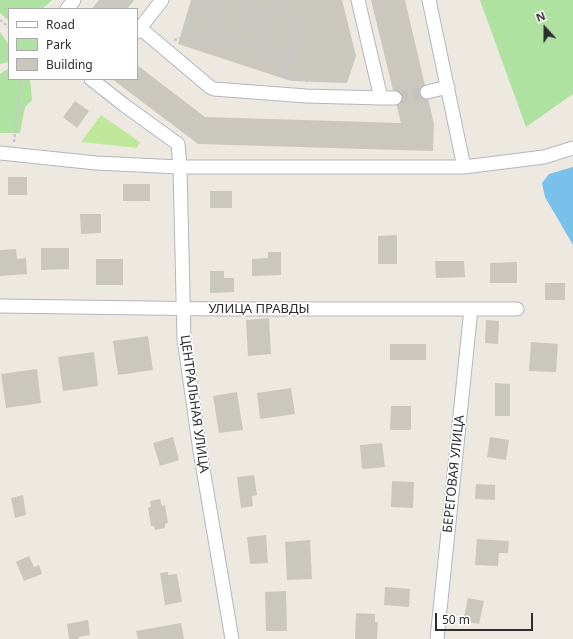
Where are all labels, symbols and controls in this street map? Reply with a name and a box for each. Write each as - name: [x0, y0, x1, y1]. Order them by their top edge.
- legend: [8, 8, 138, 80]
- north arrow: [525, 8, 565, 48]
- text: N: [534, 8, 547, 25]
- text: Road: [46, 16, 75, 33]
- text: Park: [46, 36, 71, 53]
- text: Building: [46, 56, 93, 73]
- street label: УЛИЦА ПРАВДЫ: [208, 301, 310, 317]
- street label: ЦЕНТРАЛЬНАЯ УЛИЦА: [177, 334, 211, 474]
- street label: БЕРЕГОВАЯ УЛИЦА: [440, 414, 468, 534]
- scale bar: [437, 605, 535, 631]
- text: 50 m: [442, 611, 470, 628]

